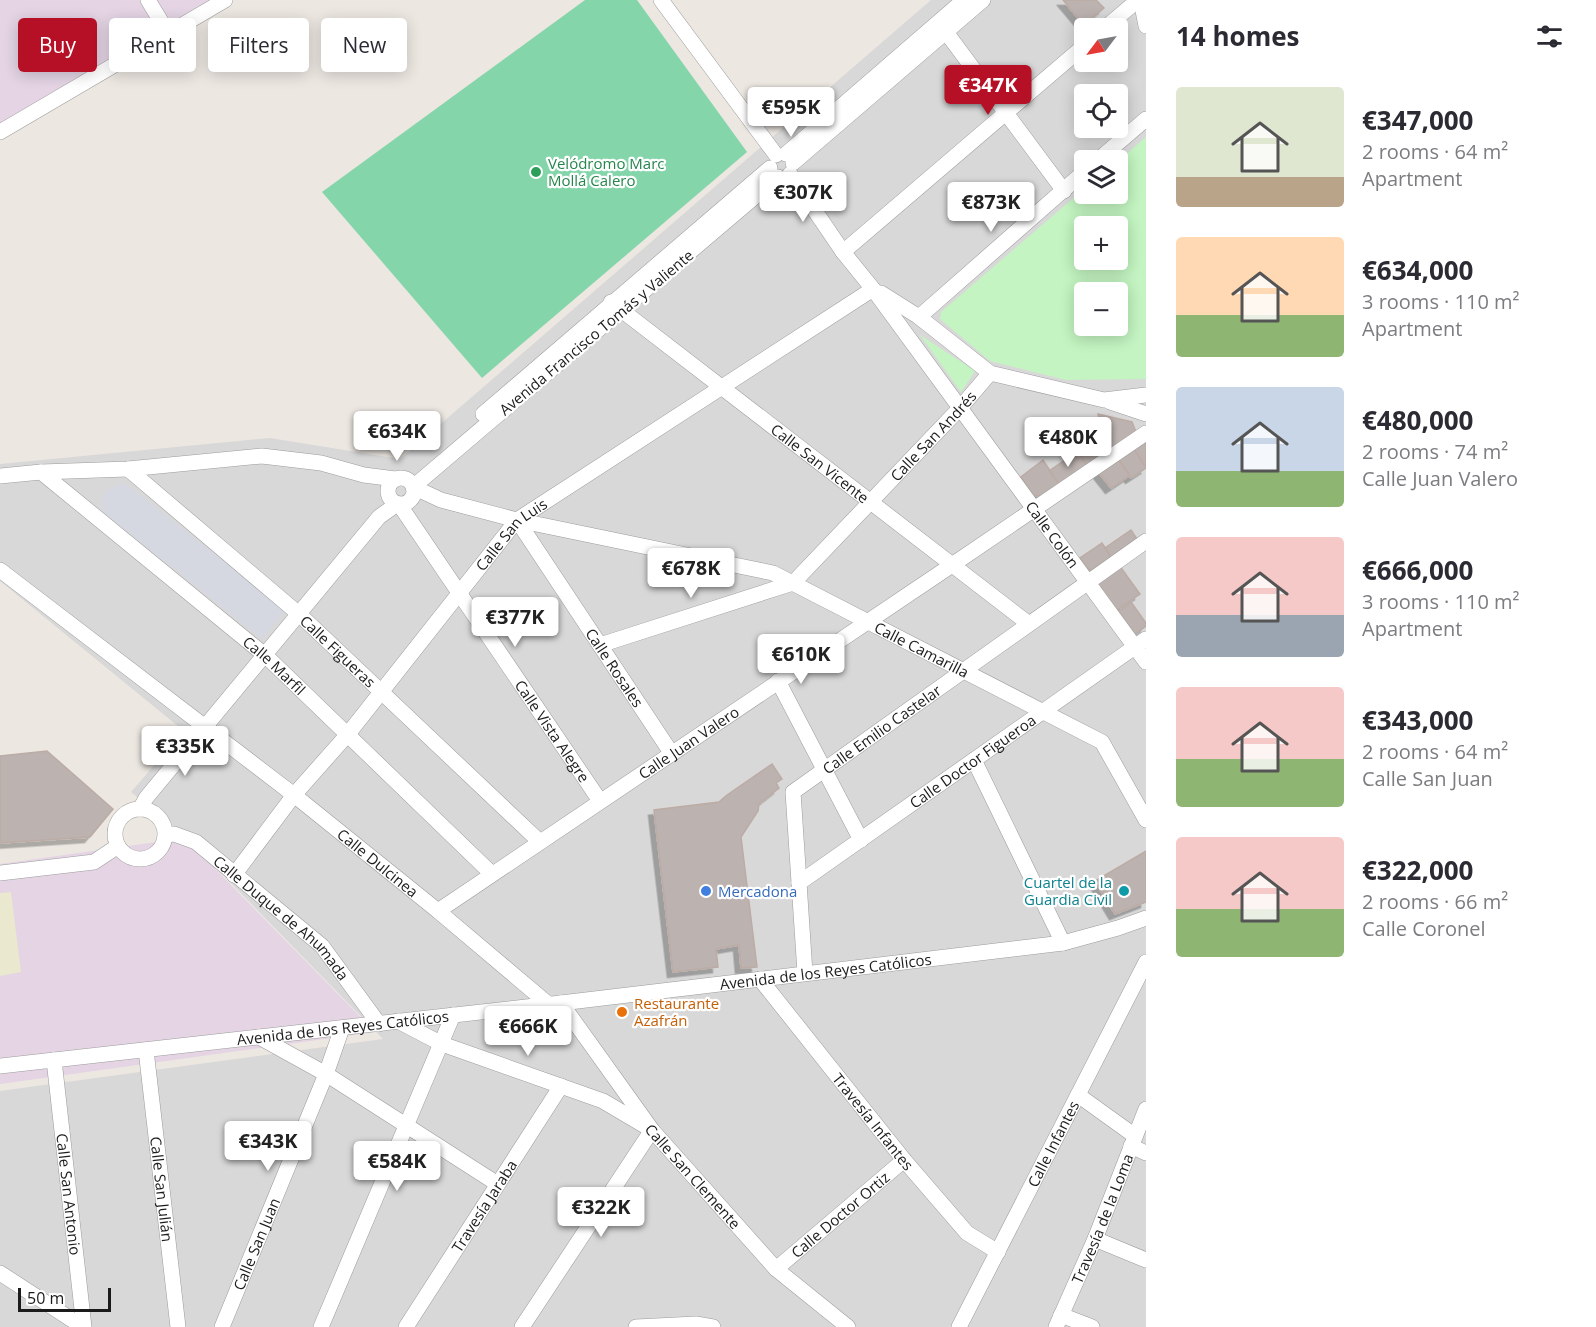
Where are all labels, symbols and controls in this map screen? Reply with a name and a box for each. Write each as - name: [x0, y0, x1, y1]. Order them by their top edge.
- chip: Buy: [18, 18, 97, 72]
- chip: Rent: [109, 18, 196, 72]
- chip: Filters: [208, 18, 309, 72]
- chip: New: [321, 18, 407, 72]
- north arrow: [1074, 18, 1128, 72]
- map controls: [1074, 18, 1128, 336]
- text: 14 homes: [1176, 18, 1300, 54]
- icon: filters: [1533, 20, 1566, 53]
- pin: €347K: [946, 65, 1030, 116]
- text: €347K: [958, 71, 1018, 98]
- button: locate: [1074, 84, 1128, 138]
- pin: €595K: [749, 87, 833, 138]
- text: €595K: [761, 93, 821, 120]
- text: €347,000: [1362, 102, 1473, 138]
- icon: home: [1224, 111, 1296, 183]
- text: 2 rooms · 64 m²: [1362, 138, 1508, 165]
- button: layers: [1074, 150, 1128, 204]
- place label: Velódromo Marc Mollá Calero: [548, 153, 664, 190]
- marker: Velódromo Marc Mollá Calero: [529, 165, 543, 179]
- text: Apartment: [1362, 165, 1462, 192]
- pin: €307K: [761, 172, 845, 223]
- text: €307K: [773, 178, 833, 205]
- pin: €873K: [949, 182, 1033, 233]
- text: €873K: [961, 188, 1021, 215]
- button: +: [1074, 216, 1128, 270]
- street label: Avenida Francisco Tomás y Valiente: [495, 245, 697, 419]
- text: €634,000: [1362, 252, 1473, 288]
- icon: home: [1224, 261, 1296, 333]
- button: −: [1074, 282, 1128, 336]
- text: 3 rooms · 110 m²: [1362, 288, 1520, 315]
- text: Apartment: [1362, 315, 1462, 342]
- street label: Calle San Andrés: [886, 386, 981, 485]
- text: €480,000: [1362, 402, 1473, 438]
- pin: €634K: [355, 411, 439, 462]
- icon: home: [1224, 411, 1296, 483]
- text: €634K: [367, 417, 427, 444]
- pin: €480K: [1026, 417, 1110, 468]
- street label: Calle San Vicente: [767, 419, 873, 507]
- text: €480K: [1038, 423, 1098, 450]
- text: 2 rooms · 74 m²: [1362, 438, 1508, 465]
- text: Calle Juan Valero: [1362, 465, 1518, 492]
- street label: Calle San Luis: [471, 493, 551, 575]
- street label: Calle Colón: [1021, 497, 1084, 572]
- pin: €678K: [649, 548, 733, 599]
- text: €666,000: [1362, 552, 1473, 588]
- text: €678K: [661, 554, 721, 581]
- icon: home: [1224, 561, 1296, 633]
- text: 3 rooms · 110 m²: [1362, 588, 1520, 615]
- pin: €377K: [473, 597, 557, 648]
- text: €377K: [485, 603, 545, 630]
- street label: Calle Figueras: [296, 611, 380, 691]
- text: Apartment: [1362, 615, 1462, 642]
- street label: Calle Camarilla: [871, 617, 972, 682]
- street label: Calle Rosales: [581, 624, 648, 711]
- street label: Calle Marfil: [239, 631, 310, 699]
- pin: €610K: [759, 634, 843, 685]
- text: €610K: [771, 640, 831, 667]
- street label: Calle Vista Alegre: [511, 676, 594, 786]
- street label: Calle Emilio Castelar: [818, 680, 945, 778]
- street label: Calle Juan Valero: [634, 701, 743, 783]
- text: €343,000: [1362, 702, 1473, 738]
- street label: Calle Doctor Figueroa: [905, 710, 1040, 812]
- icon: home: [1224, 711, 1296, 783]
- pin: €335K: [143, 726, 227, 777]
- text: €335K: [155, 732, 215, 759]
- text: 2 rooms · 64 m²: [1362, 738, 1508, 765]
- text: Calle San Juan: [1362, 765, 1493, 792]
- street label: Calle Dulcinea: [333, 824, 423, 901]
- street label: Calle Duque de Ahumada: [209, 851, 354, 984]
- text: €322,000: [1362, 852, 1473, 888]
- icon: home: [1224, 861, 1296, 933]
- place label: Cuartel de la Guardia Civil: [1024, 872, 1112, 909]
- place label: Mercadona: [718, 881, 797, 901]
- marker: Mercadona: [699, 884, 713, 898]
- marker: Cuartel de la Guardia Civil: [1117, 884, 1131, 898]
- text: 2 rooms · 66 m²: [1362, 888, 1508, 915]
- text: Calle Coronel: [1362, 915, 1486, 942]
- street label: Avenida de los Reyes Católicos: [719, 949, 933, 994]
- place label: Restaurante Azafrán: [634, 993, 719, 1030]
- marker: Restaurante Azafrán: [615, 1005, 629, 1019]
- street label: Avenida de los Reyes Católicos: [236, 1006, 450, 1049]
- pin: €666K: [486, 1006, 570, 1057]
- text: €666K: [498, 1012, 558, 1039]
- street label: Travesía Infantes: [828, 1069, 918, 1174]
- street label: Calle Infantes: [1022, 1097, 1083, 1190]
- street label: Calle San Clemente: [641, 1120, 745, 1233]
- pin: €343K: [226, 1121, 310, 1172]
- text: €343K: [238, 1127, 298, 1154]
- street label: Calle San Antonio: [52, 1132, 86, 1256]
- street label: Calle San Julián: [146, 1135, 178, 1243]
- pin: €584K: [355, 1141, 439, 1192]
- text: €584K: [367, 1147, 427, 1174]
- street label: Travesía de la Loma: [1067, 1151, 1138, 1287]
- street label: Travesía Jaraba: [447, 1156, 521, 1256]
- street label: Calle Doctor Ortiz: [787, 1167, 893, 1262]
- pin: €322K: [559, 1187, 643, 1238]
- text: €322K: [571, 1193, 631, 1220]
- street label: Calle San Juan: [228, 1195, 284, 1293]
- scale bar: [18, 1285, 111, 1312]
- text: 50 m: [27, 1287, 64, 1309]

